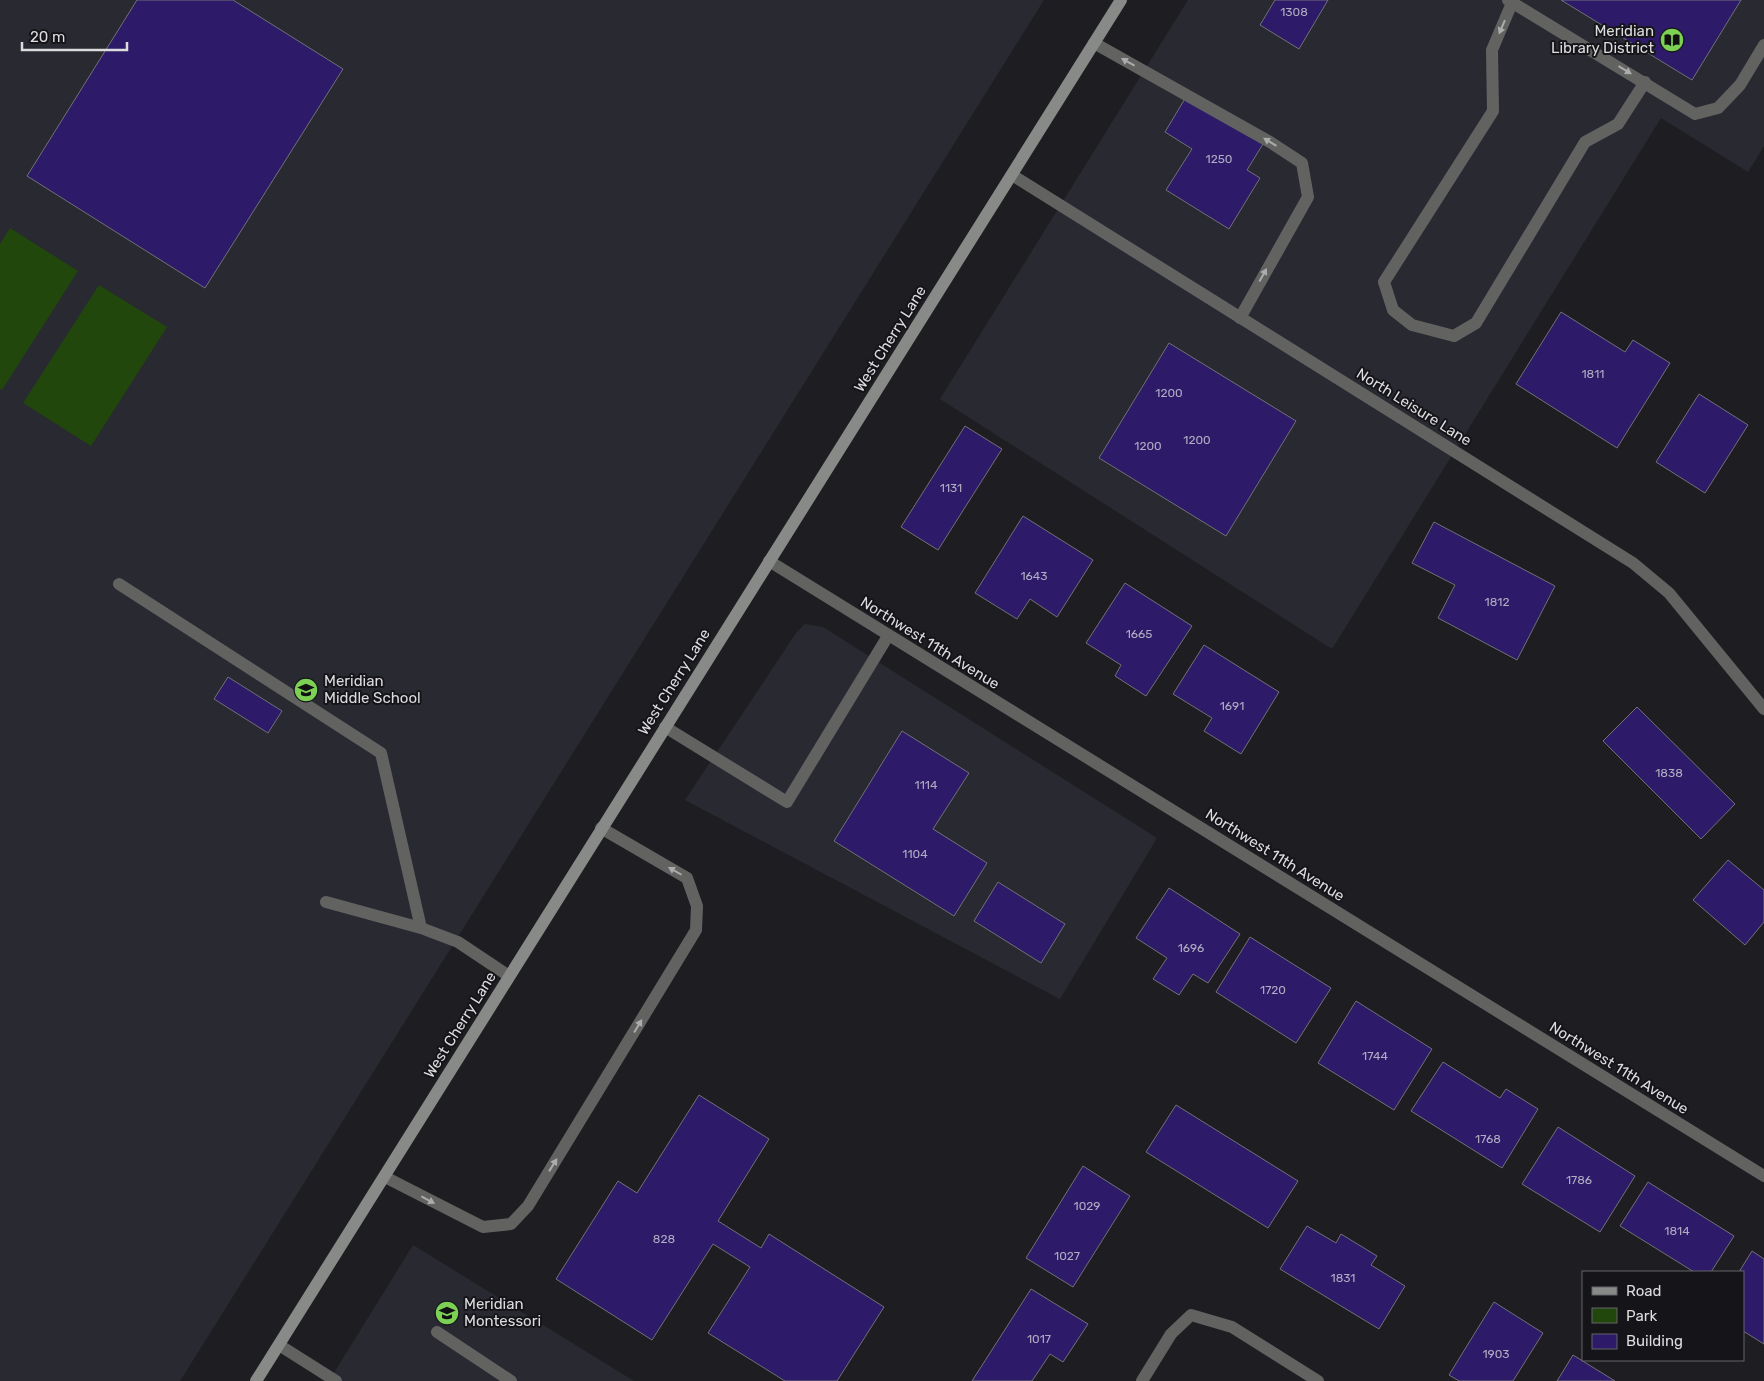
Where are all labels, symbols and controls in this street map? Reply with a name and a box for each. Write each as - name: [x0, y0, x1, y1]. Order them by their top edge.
- house number: 1308: [1280, 5, 1308, 19]
- one-way arrow: [1498, 19, 1506, 34]
- scale bar: [22, 20, 128, 52]
- place label: Meridian Library District: [1551, 22, 1654, 57]
- library icon: Meridian Library District: [1659, 27, 1685, 53]
- text: 20 m: [30, 28, 65, 46]
- one-way arrow: [1122, 58, 1135, 67]
- one-way arrow: [1618, 66, 1631, 75]
- one-way arrow: [1264, 137, 1277, 147]
- house number: 1250: [1206, 152, 1232, 166]
- one-way arrow: [1259, 268, 1268, 282]
- street label: West Cherry Lane: [850, 283, 930, 395]
- street label: North Leisure Lane: [1353, 364, 1475, 450]
- house number: 1811: [1581, 367, 1605, 381]
- house number: 1200: [1155, 386, 1183, 400]
- house number: 1200: [1183, 433, 1211, 447]
- house number: 1200: [1134, 439, 1162, 453]
- house number: 1131: [940, 481, 962, 495]
- house number: 1643: [1020, 569, 1048, 583]
- street label: Northwest 11th Avenue: [857, 593, 1003, 693]
- house number: 1812: [1485, 595, 1509, 609]
- street label: West Cherry Lane: [634, 626, 714, 738]
- house number: 1665: [1126, 627, 1152, 641]
- place label: Meridian Middle School: [324, 672, 421, 707]
- school or university icon: Meridian Middle School: [293, 677, 319, 703]
- house number: 1691: [1220, 699, 1244, 713]
- house number: 1838: [1655, 766, 1683, 780]
- house number: 1114: [915, 778, 938, 792]
- street label: Northwest 11th Avenue: [1202, 805, 1348, 905]
- house number: 1104: [902, 847, 928, 861]
- one-way arrow: [668, 867, 681, 876]
- house number: 1696: [1178, 941, 1204, 955]
- street label: West Cherry Lane: [420, 969, 500, 1081]
- house number: 1720: [1260, 983, 1286, 997]
- street label: Northwest 11th Avenue: [1546, 1018, 1692, 1118]
- one-way arrow: [633, 1020, 642, 1033]
- house number: 1744: [1362, 1049, 1388, 1063]
- house number: 1768: [1475, 1132, 1501, 1146]
- one-way arrow: [548, 1159, 558, 1172]
- house number: 1786: [1566, 1173, 1592, 1187]
- one-way arrow: [421, 1196, 435, 1204]
- house number: 1029: [1074, 1199, 1100, 1213]
- house number: 1814: [1664, 1224, 1690, 1238]
- house number: 828: [653, 1232, 675, 1246]
- house number: 1027: [1054, 1249, 1080, 1263]
- house number: 1831: [1331, 1271, 1355, 1285]
- legend: [1582, 1271, 1744, 1361]
- text: Road: [1626, 1282, 1662, 1300]
- place label: Meridian Montessori: [464, 1295, 541, 1330]
- school or university icon: Meridian Montessori: [434, 1300, 460, 1326]
- text: Park: [1626, 1307, 1657, 1325]
- house number: 1017: [1027, 1332, 1051, 1346]
- text: Building: [1626, 1332, 1683, 1350]
- house number: 1903: [1482, 1347, 1510, 1361]

